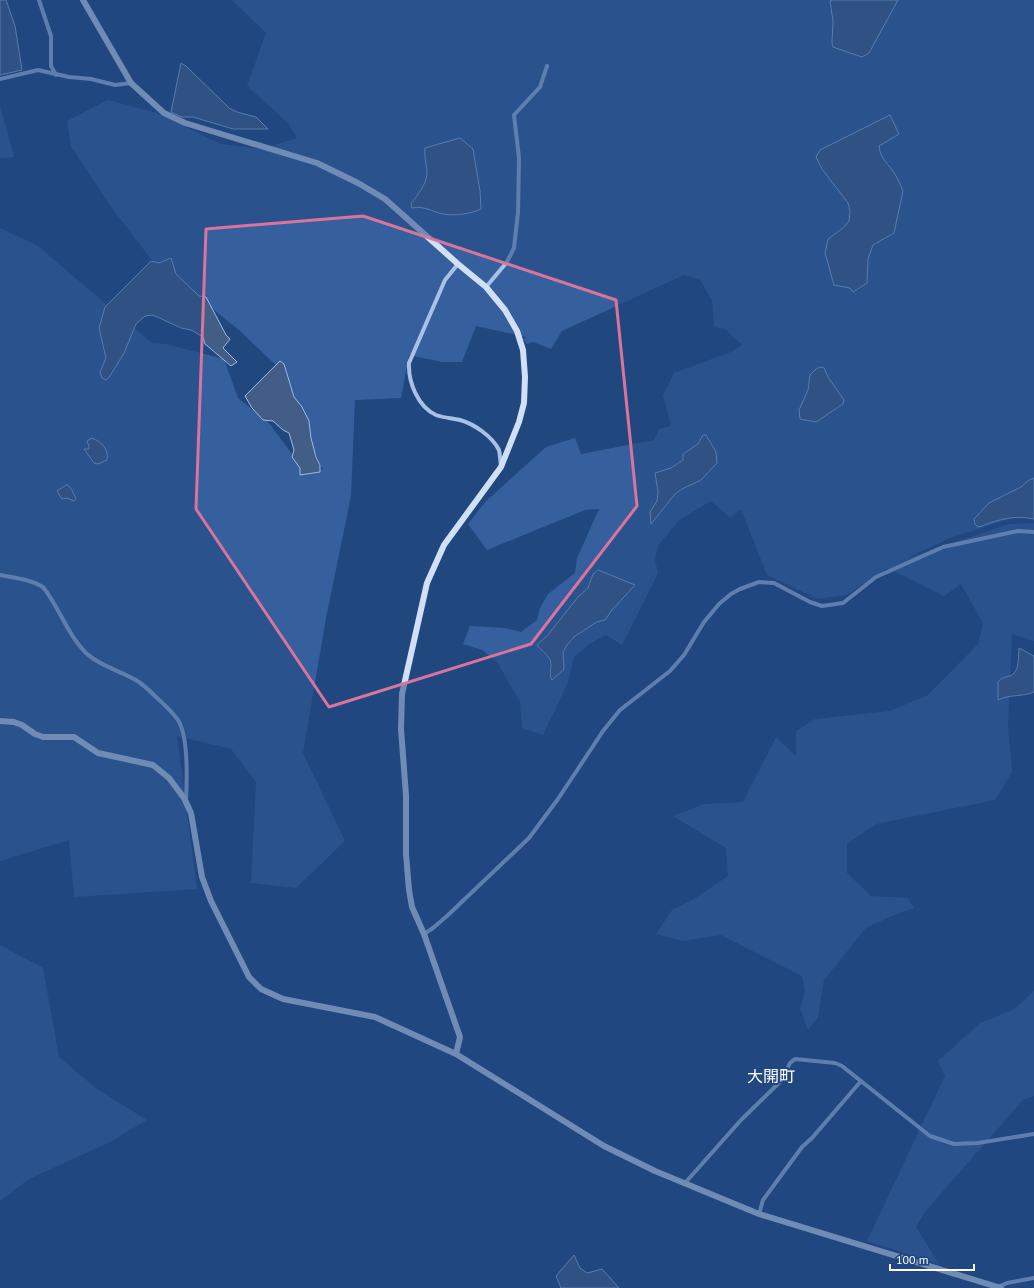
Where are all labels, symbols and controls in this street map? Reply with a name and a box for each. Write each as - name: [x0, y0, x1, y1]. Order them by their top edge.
- district label: 大開町: [747, 1066, 795, 1086]
- scale bar: [890, 1246, 974, 1272]
- text: 100 m: [896, 1252, 929, 1267]

